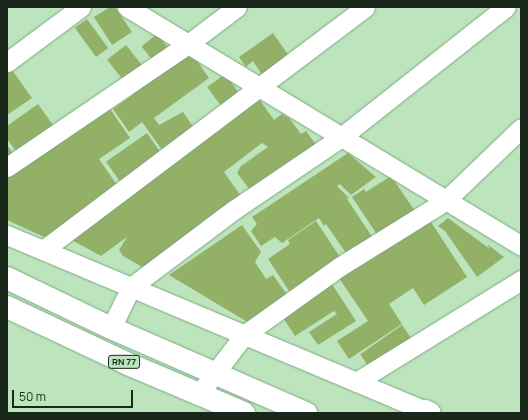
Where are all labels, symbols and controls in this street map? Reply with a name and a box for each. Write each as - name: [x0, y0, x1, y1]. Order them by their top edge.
- road number: RN 77: [108, 355, 140, 369]
- scale bar: [14, 382, 135, 408]
- text: 50 m: [19, 388, 46, 405]

